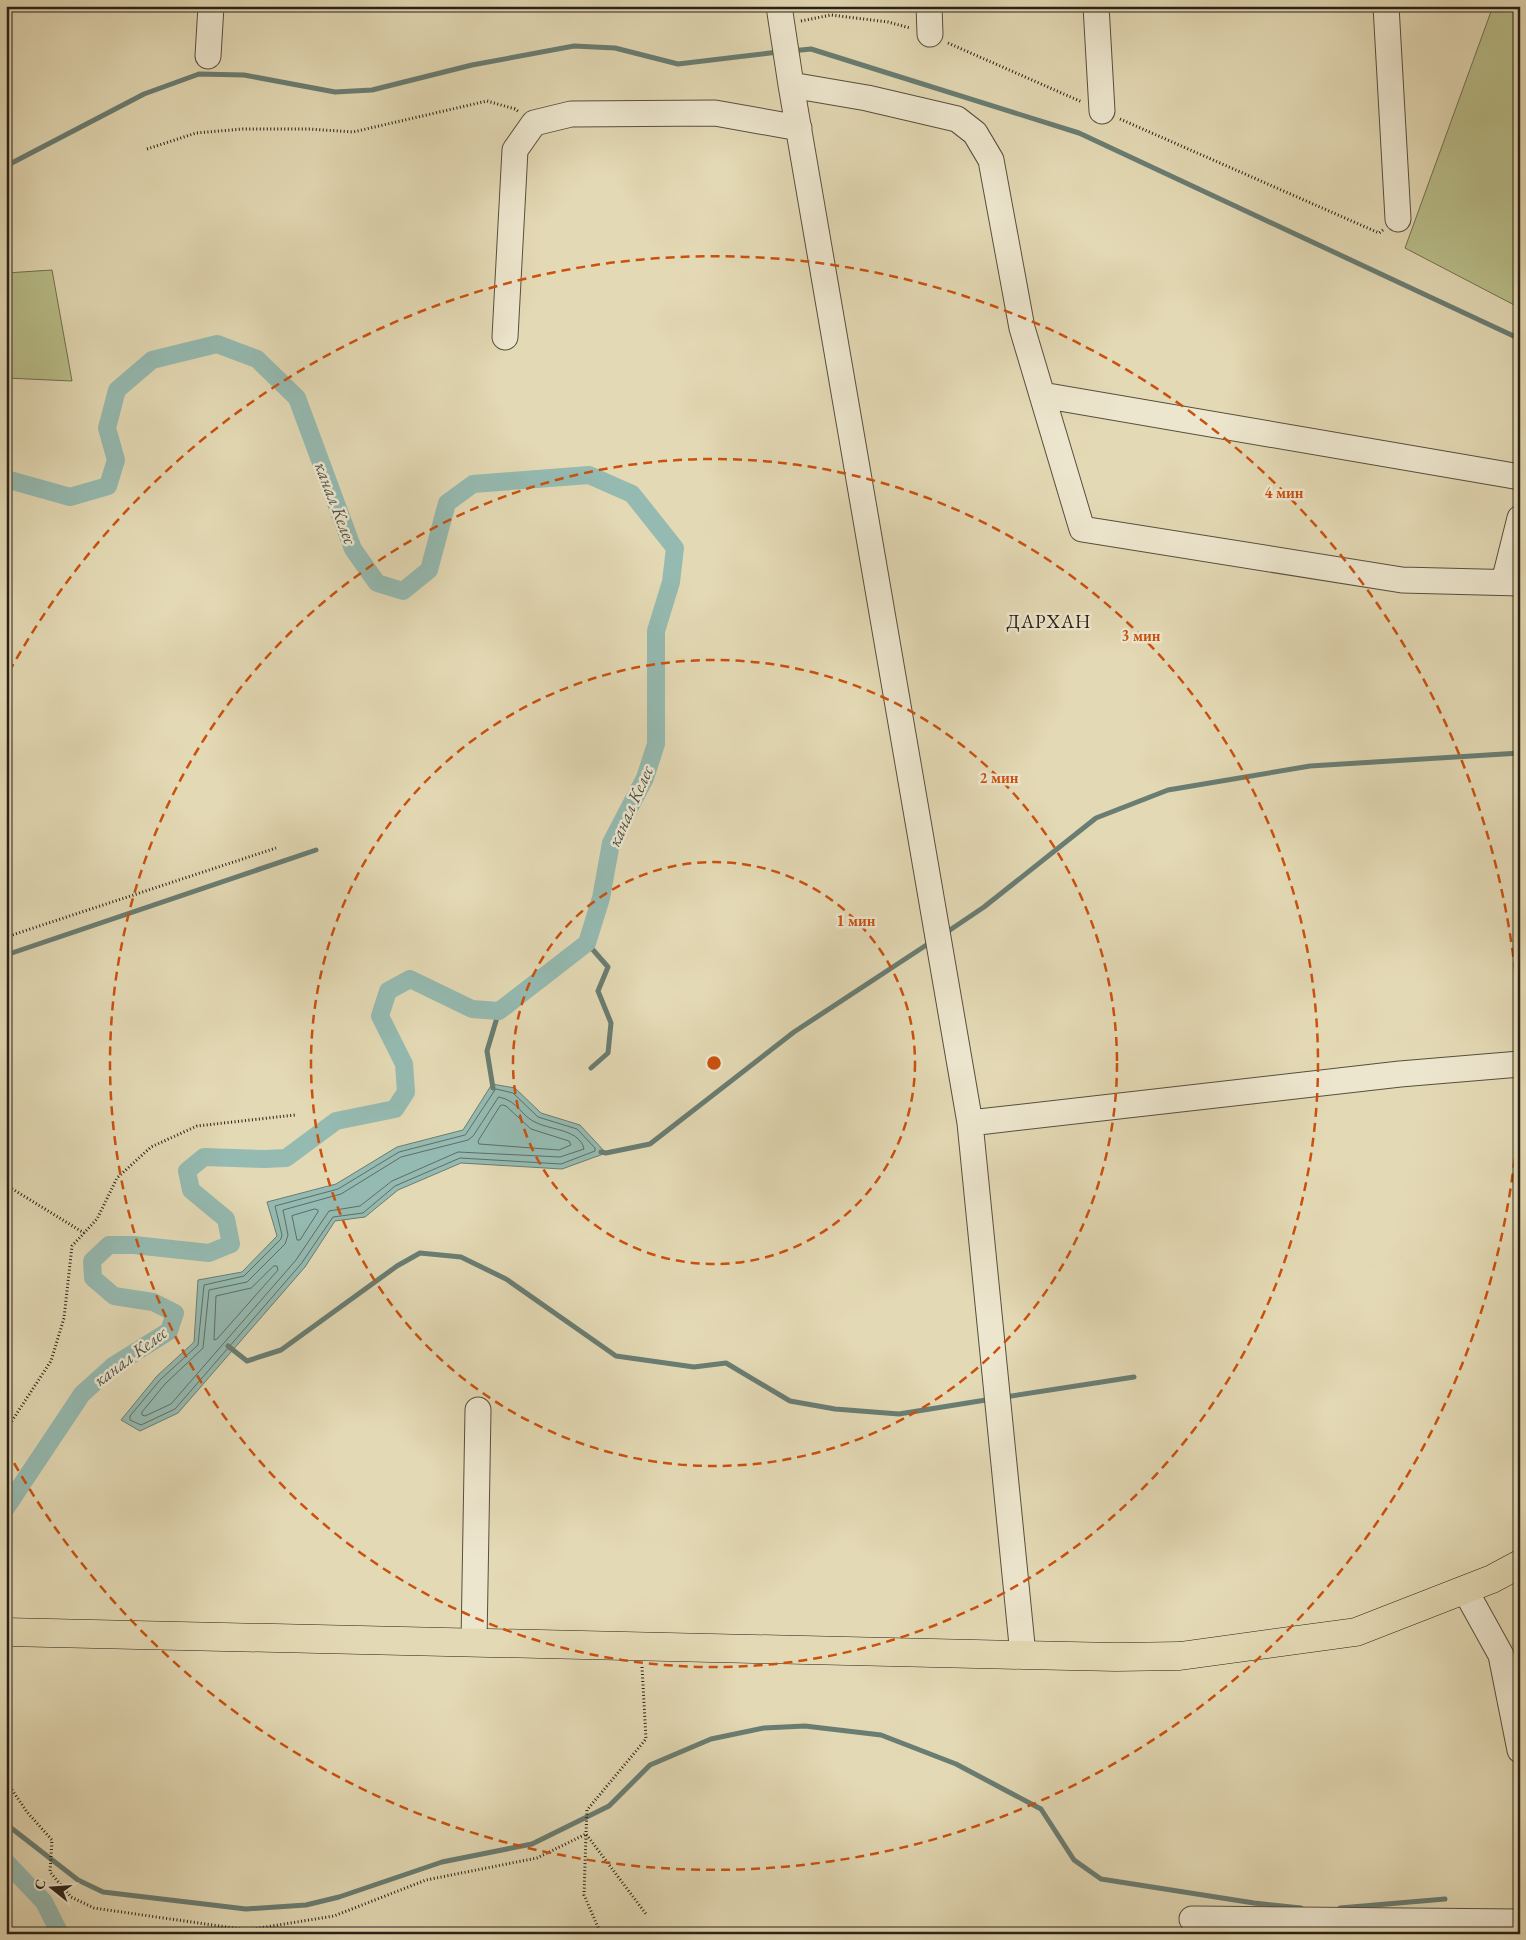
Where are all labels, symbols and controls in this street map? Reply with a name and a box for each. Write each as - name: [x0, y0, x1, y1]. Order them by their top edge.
- water label: канал Келес: [310, 459, 362, 548]
- text: 4 мин: [1264, 483, 1304, 502]
- district label: ДАРХАН: [1006, 609, 1092, 634]
- text: 3 мин: [1121, 626, 1161, 645]
- water label: канал Келес: [602, 762, 658, 850]
- text: 2 мин: [979, 768, 1019, 787]
- text: 1 мин: [836, 911, 876, 930]
- centre of rings: [705, 1054, 723, 1072]
- water label: канал Келес: [89, 1321, 172, 1391]
- north arrow: [28, 1862, 78, 1912]
- text: С: [30, 1877, 50, 1892]

